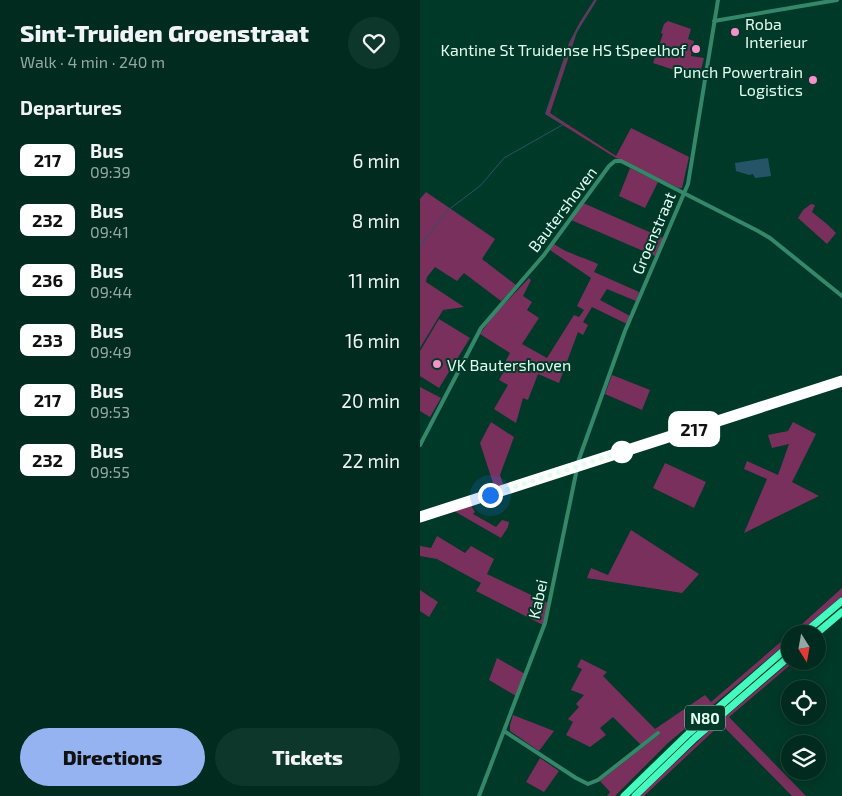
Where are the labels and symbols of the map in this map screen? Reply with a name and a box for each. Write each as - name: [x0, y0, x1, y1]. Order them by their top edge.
- place label: Roba Interieur: [745, 14, 808, 51]
- marker: Roba Interieur: [729, 26, 741, 38]
- place label: Kantine St Truidense HS tSpeelhof: [440, 40, 687, 59]
- marker: Kantine St Truidense HS tSpeelhof: [690, 43, 702, 55]
- place label: Punch Powertrain Logistics: [673, 62, 803, 99]
- marker: Punch Powertrain Logistics: [807, 74, 819, 86]
- street label: Bautershoven: [524, 163, 600, 255]
- street label: Groenstraat: [627, 189, 679, 277]
- place label: VK Bautershoven: [447, 355, 571, 374]
- marker: VK Bautershoven: [431, 358, 443, 370]
- line badge: 217: [665, 413, 723, 445]
- unlabelled marker: [611, 441, 633, 463]
- your location: [478, 483, 503, 508]
- street label: Kabei: [524, 578, 550, 620]
- north arrow: [781, 625, 826, 670]
- road number: N80: [685, 706, 725, 730]

